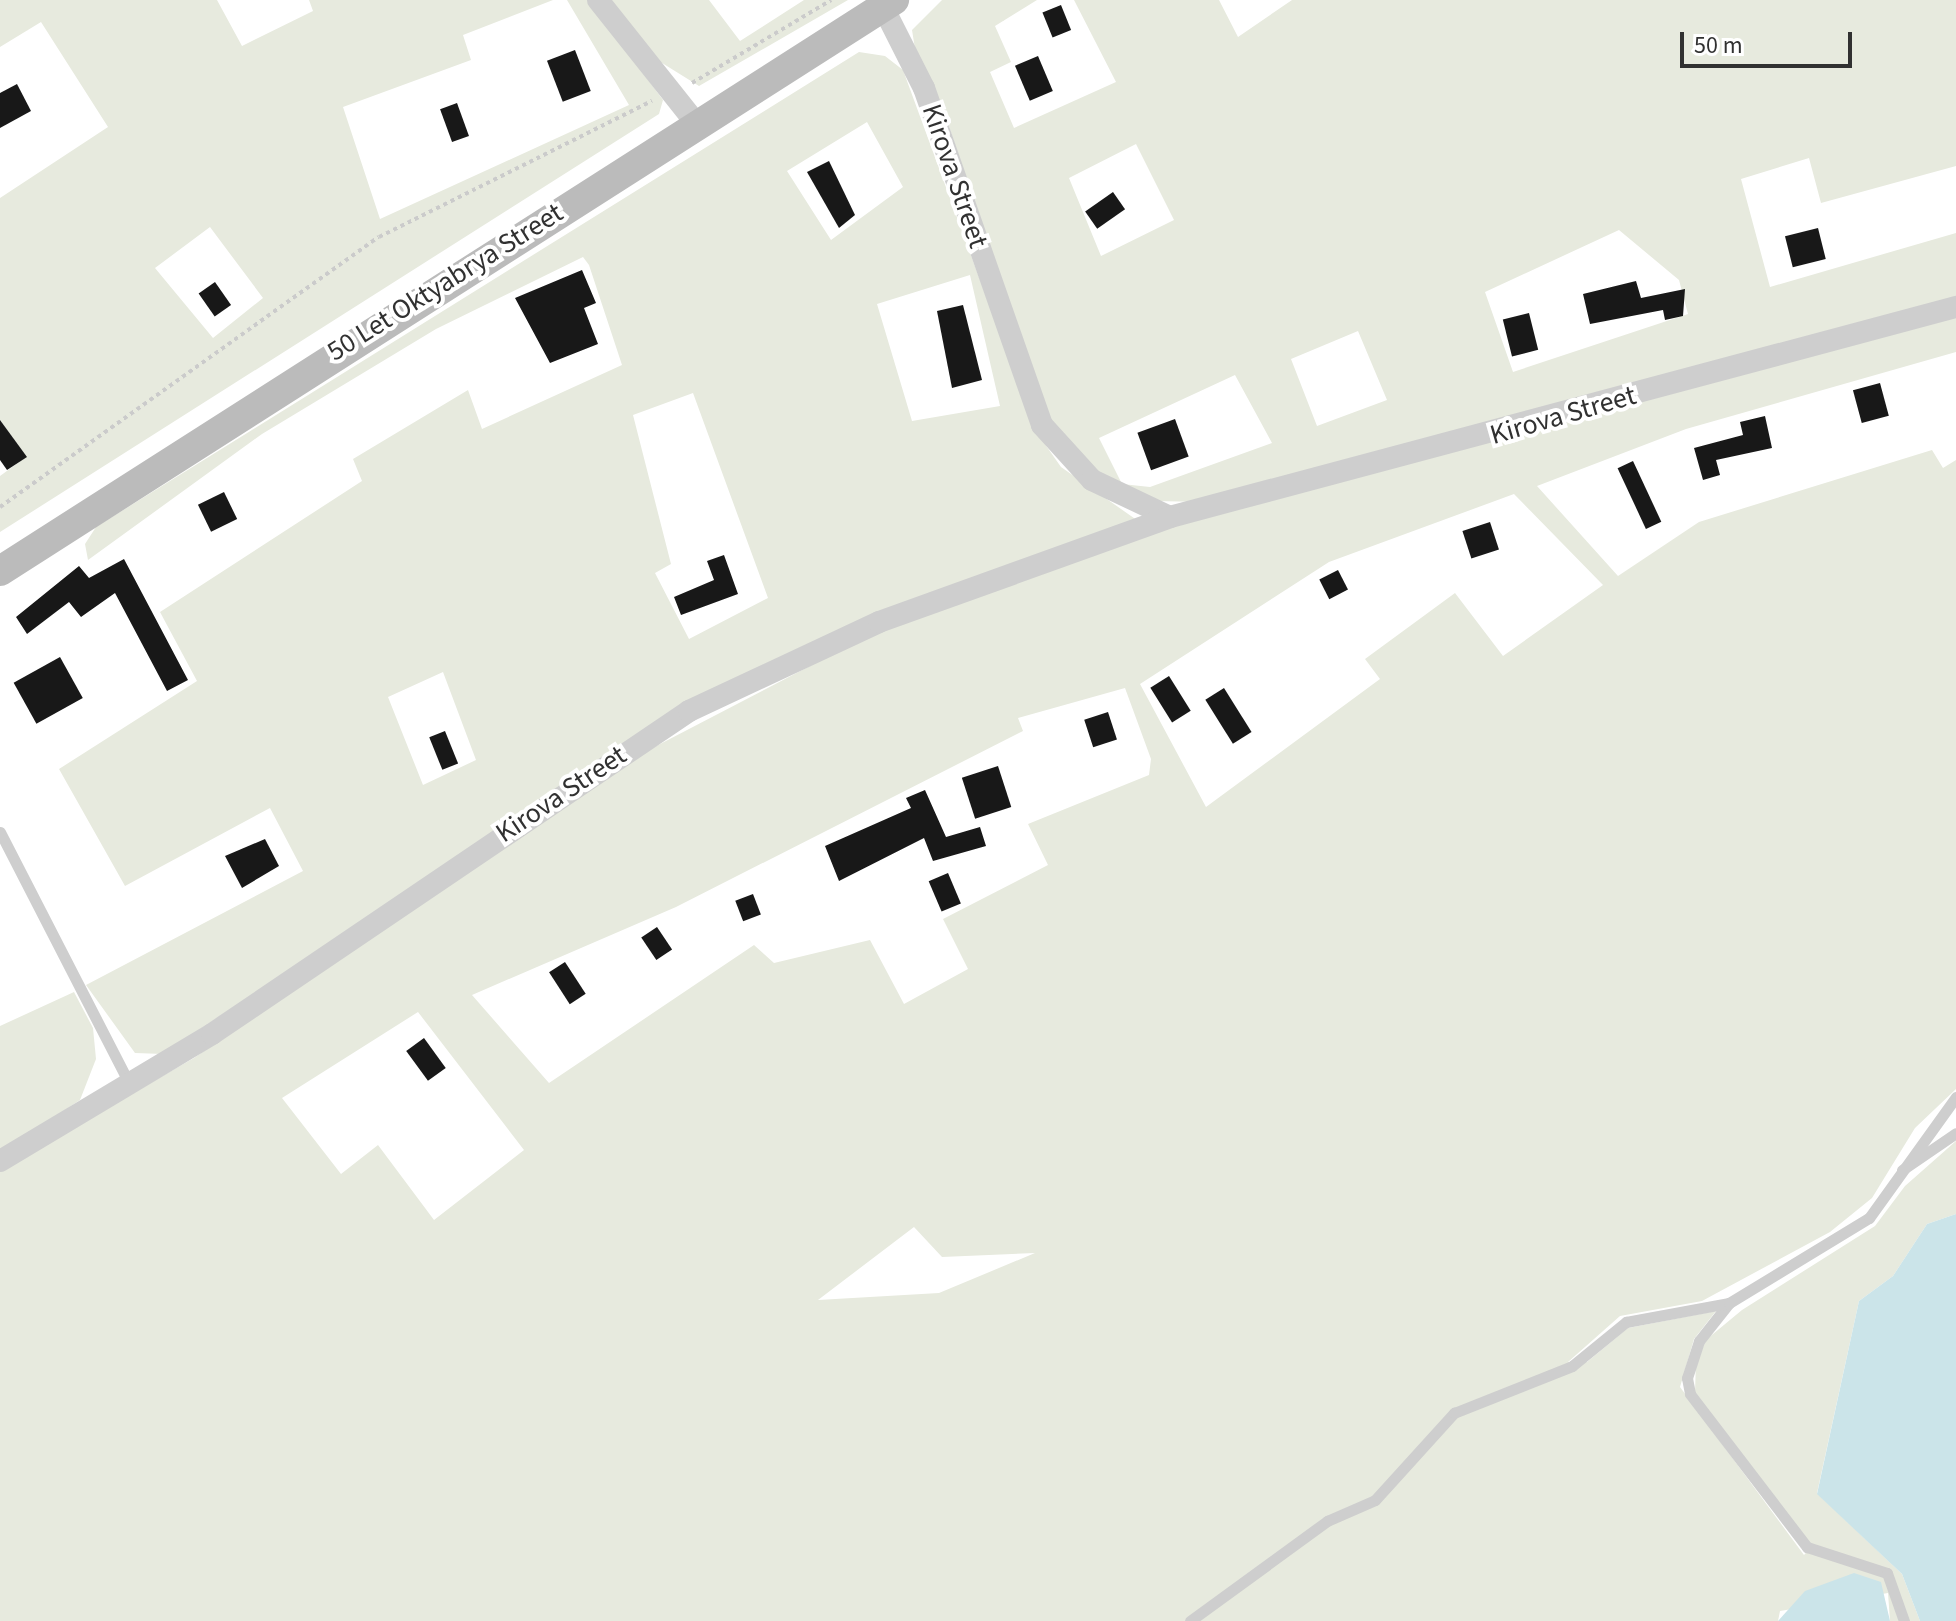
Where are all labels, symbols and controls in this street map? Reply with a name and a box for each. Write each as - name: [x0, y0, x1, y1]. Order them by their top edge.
- scale bar: [1684, 16, 1856, 66]
- text: 50 m: [1694, 28, 1743, 63]
- street label: Kirova Street: [915, 100, 995, 252]
- street label: 50 Let Oktyabrya Street: [321, 196, 569, 368]
- street label: Kirova Street: [1486, 378, 1640, 452]
- street label: Kirova Street: [489, 738, 633, 850]

